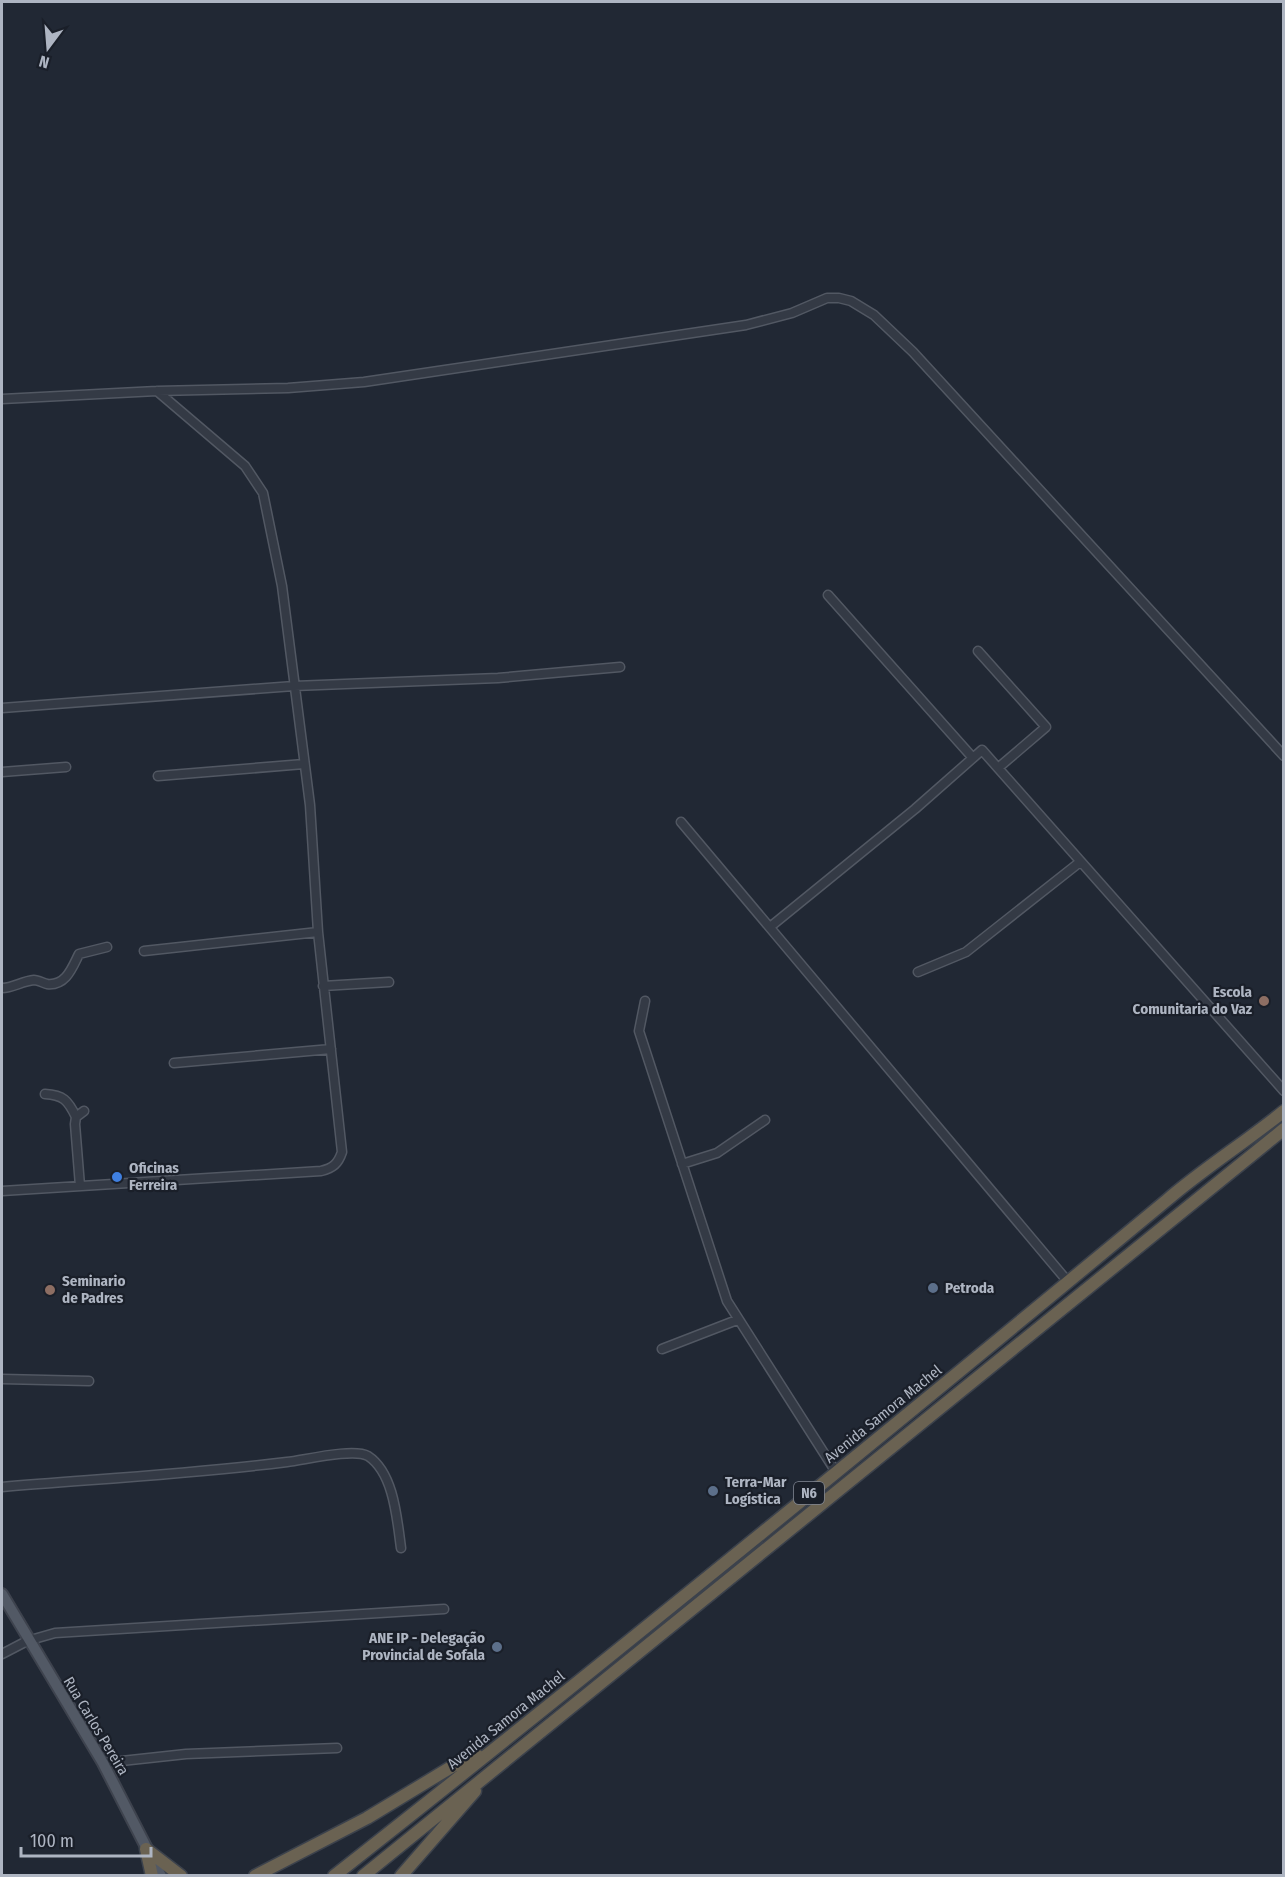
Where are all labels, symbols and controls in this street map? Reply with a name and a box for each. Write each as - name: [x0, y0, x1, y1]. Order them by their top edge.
- north arrow: [18, 18, 78, 78]
- text: N: [37, 51, 51, 72]
- place label: Escola Comunitaria do Vaz: [1133, 983, 1253, 1018]
- marker: Escola Comunitaria do Vaz: [1257, 994, 1271, 1008]
- place label: Oficinas Ferreira: [129, 1159, 179, 1194]
- marker: Oficinas Ferreira: [110, 1170, 124, 1184]
- place label: Seminario de Padres: [62, 1272, 125, 1307]
- place label: Petroda: [945, 1279, 995, 1297]
- marker: Petroda: [926, 1281, 940, 1295]
- marker: Seminario de Padres: [43, 1283, 57, 1297]
- street label: Avenida Samora Machel: [821, 1361, 945, 1467]
- place label: Terra-Mar Logística: [725, 1473, 787, 1508]
- road number: N6: [794, 1482, 824, 1504]
- marker: Terra-Mar Logística: [706, 1484, 720, 1498]
- place label: ANE IP - Delegação Provincial de Sofala: [362, 1629, 486, 1664]
- marker: ANE IP - Delegação Provincial de Sofala: [490, 1640, 504, 1654]
- street label: Avenida Samora Machel: [444, 1667, 568, 1773]
- street label: Rua Carlos Pereira: [60, 1674, 132, 1778]
- scale bar: [21, 1820, 152, 1858]
- text: 100 m: [30, 1830, 74, 1852]

